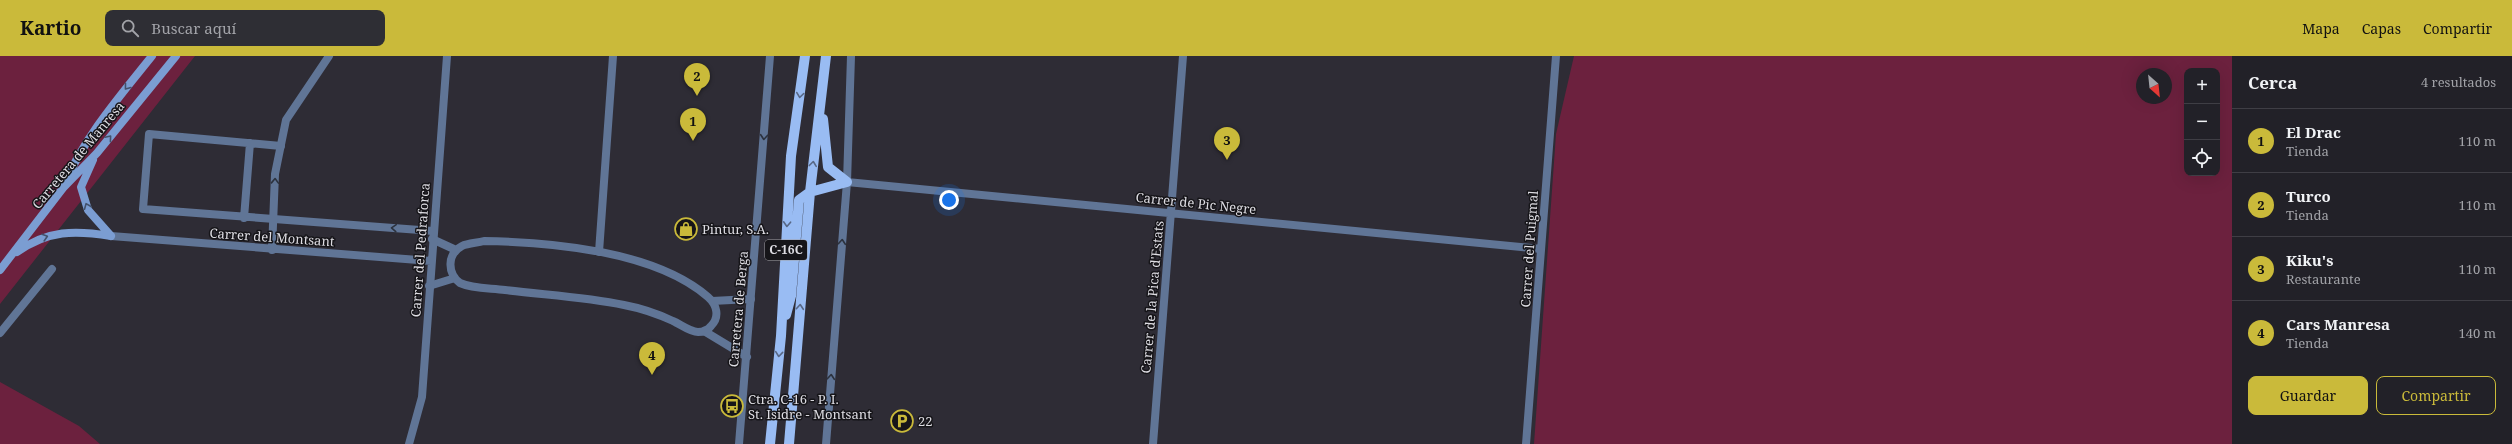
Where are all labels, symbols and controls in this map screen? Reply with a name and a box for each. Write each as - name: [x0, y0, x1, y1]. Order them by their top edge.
- search box: [105, 10, 385, 46]
- text: Kartio: [20, 15, 81, 41]
- icon: search: [119, 17, 141, 39]
- text: Buscar aquí: [151, 18, 236, 38]
- text: Mapa: [2302, 19, 2340, 38]
- text: Capas: [2362, 19, 2401, 38]
- text: Compartir: [2423, 19, 2492, 38]
- pin: 2: [684, 63, 710, 96]
- north arrow: [2136, 68, 2172, 104]
- map controls: [2184, 68, 2220, 176]
- button: +: [2184, 68, 2220, 104]
- text: Cerca: [2248, 71, 2297, 94]
- text: 4 resultados: [2421, 73, 2496, 91]
- one-way arrow: [125, 82, 132, 89]
- one-way arrow: [796, 92, 805, 98]
- street label: Carretera de Manresa: [28, 97, 128, 213]
- button: −: [2184, 104, 2220, 140]
- pin: 1: [680, 108, 706, 141]
- text: El Drac: [2286, 122, 2341, 142]
- pin: 3: [1214, 127, 1240, 160]
- text: 1: [2257, 132, 2265, 150]
- text: 110 m: [2459, 132, 2496, 150]
- one-way arrow: [759, 134, 768, 140]
- one-way arrow: [104, 136, 111, 143]
- button: locate: [2184, 140, 2220, 176]
- text: Tienda: [2286, 142, 2329, 160]
- one-way arrow: [808, 161, 817, 167]
- one-way arrow: [271, 178, 279, 184]
- street label: Carrer del Pedraforca: [406, 182, 434, 318]
- text: Turco: [2286, 186, 2331, 206]
- street label: Carrer de Pic Negre: [1135, 188, 1257, 218]
- your location: [939, 190, 959, 210]
- street label: Carrer del Puigmal: [1516, 190, 1542, 308]
- text: 2: [2257, 196, 2265, 214]
- text: 110 m: [2459, 196, 2496, 214]
- one-way arrow: [84, 203, 92, 211]
- text: Tienda: [2286, 206, 2329, 224]
- shop icon: Pintur, S.A.: [673, 216, 699, 242]
- place label: Pintur, S.A.: [702, 220, 769, 238]
- street label: Carrer de la Pica d'Estats: [1136, 220, 1168, 374]
- one-way arrow: [783, 221, 791, 227]
- street label: Carrer del Montsant: [209, 224, 335, 250]
- one-way arrow: [391, 224, 397, 233]
- one-way arrow: [41, 233, 48, 242]
- one-way arrow: [838, 239, 847, 245]
- road number: C-16C: [765, 240, 807, 260]
- street label: Carretera de Berga: [724, 250, 752, 368]
- text: Kiku's: [2286, 250, 2333, 270]
- text: 3: [2257, 260, 2265, 278]
- text: 110 m: [2459, 260, 2496, 278]
- text: Restaurante: [2286, 270, 2361, 288]
- one-way arrow: [796, 304, 805, 310]
- text: Cars Manresa: [2286, 314, 2390, 334]
- text: 4: [2257, 324, 2265, 342]
- text: 140 m: [2459, 324, 2496, 342]
- text: Tienda: [2286, 334, 2329, 352]
- pin: 4: [639, 342, 665, 375]
- one-way arrow: [775, 351, 784, 357]
- one-way arrow: [827, 374, 836, 380]
- button: Guardar: [2248, 376, 2368, 415]
- button: Compartir: [2376, 376, 2496, 415]
- place label: Ctra. C-16 - P. I. St. Isidre - Montsant: [748, 390, 872, 423]
- bus stop icon: Ctra. C-16 - P. I. St. Isidre - Montsant: [719, 393, 745, 419]
- parking icon: 22: [889, 408, 915, 434]
- place label: 22: [918, 412, 933, 430]

